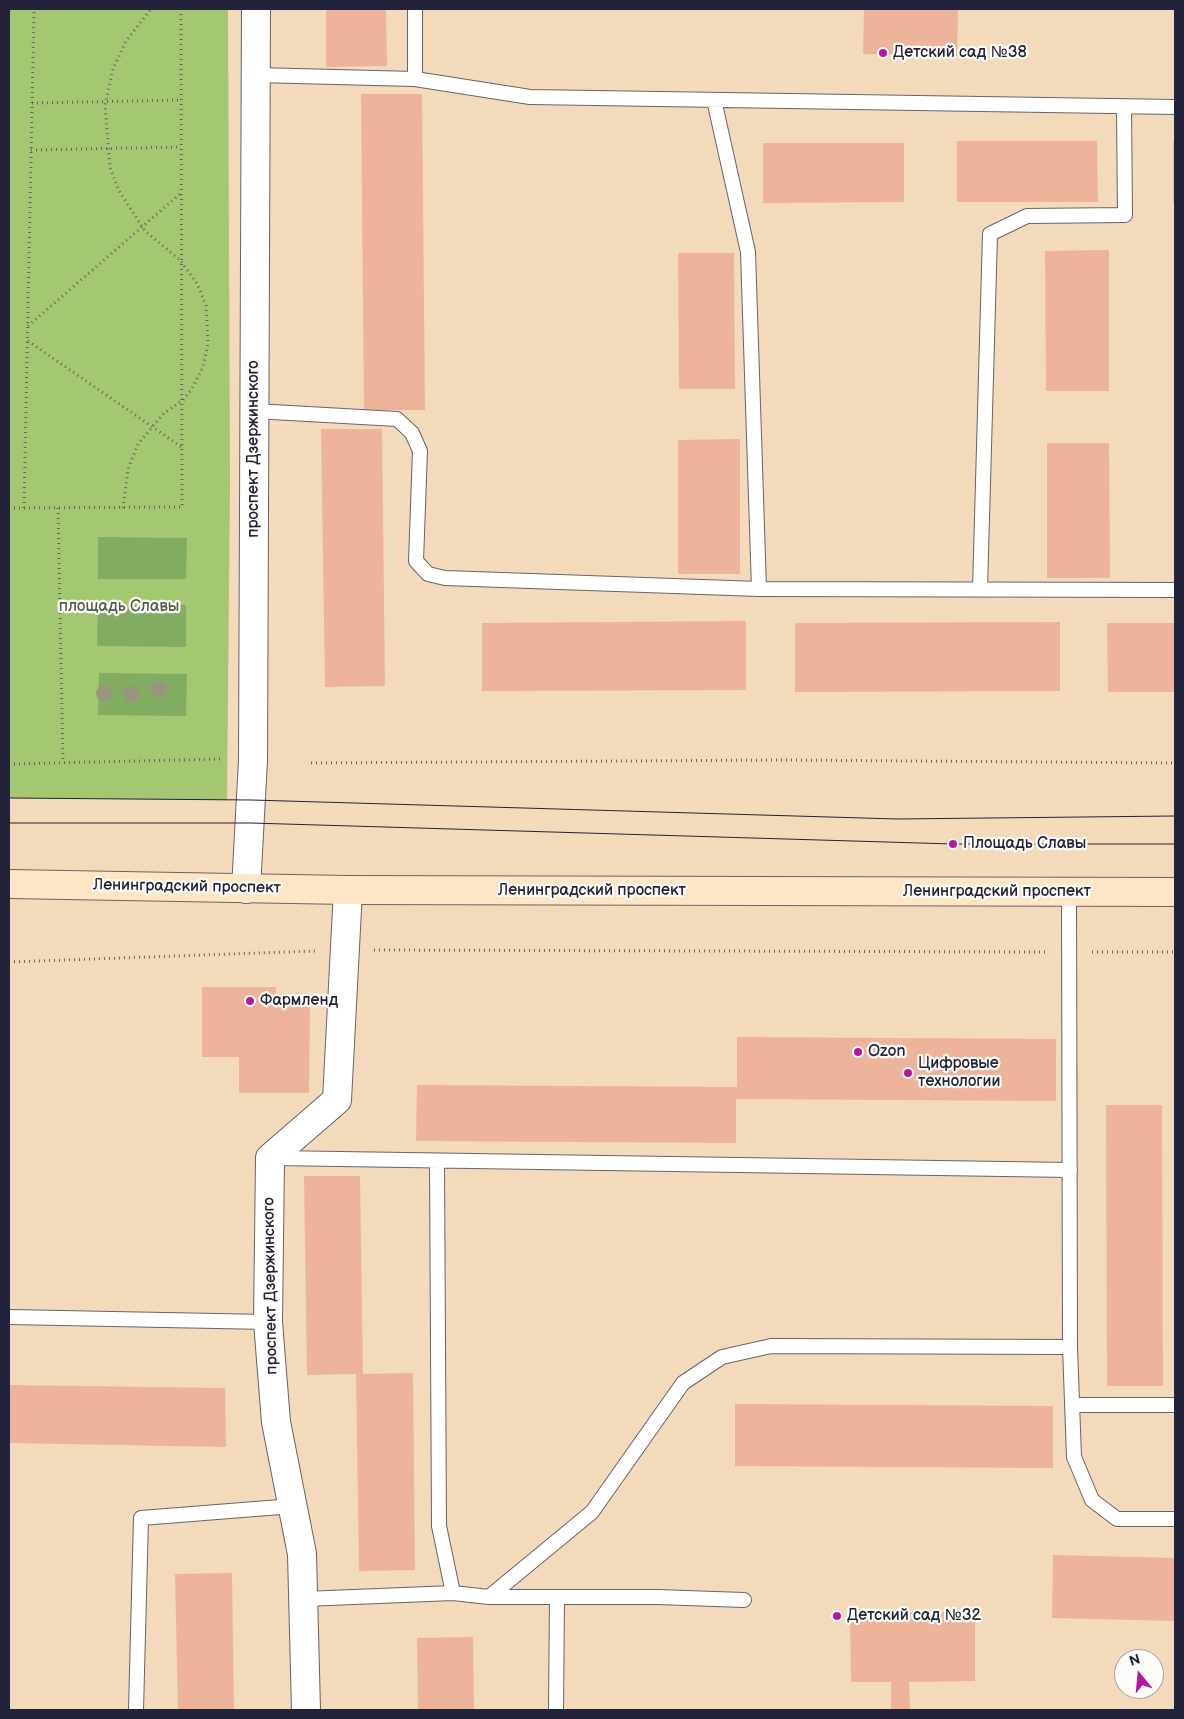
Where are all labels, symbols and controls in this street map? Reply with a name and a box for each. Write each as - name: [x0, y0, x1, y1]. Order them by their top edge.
- place label: Детский сад №38: [893, 43, 1027, 63]
- marker: Детский сад №38: [877, 47, 889, 59]
- street label: проспект Дзержинского: [244, 360, 264, 538]
- park label: площадь Славы: [59, 597, 179, 617]
- place label: Площадь Славы: [963, 834, 1086, 854]
- marker: Площадь Славы: [947, 838, 959, 850]
- street label: Ленинградский проспект: [93, 876, 281, 898]
- street label: Ленинградский проспект: [498, 881, 686, 901]
- street label: Ленинградский проспект: [903, 882, 1091, 902]
- place label: Фармленд: [260, 991, 338, 1011]
- marker: Фармленд: [244, 995, 256, 1007]
- place label: Ozon: [868, 1042, 906, 1062]
- marker: Ozon: [852, 1046, 864, 1058]
- place label: Цифровые технологии: [918, 1054, 1000, 1092]
- marker: Цифровые технологии: [902, 1067, 914, 1079]
- street label: проспект Дзержинского: [260, 1197, 282, 1375]
- place label: Детский сад №32: [847, 1606, 981, 1626]
- marker: Детский сад №32: [831, 1610, 843, 1622]
- north arrow: [1114, 1649, 1164, 1699]
- text: N: [1127, 1650, 1142, 1670]

